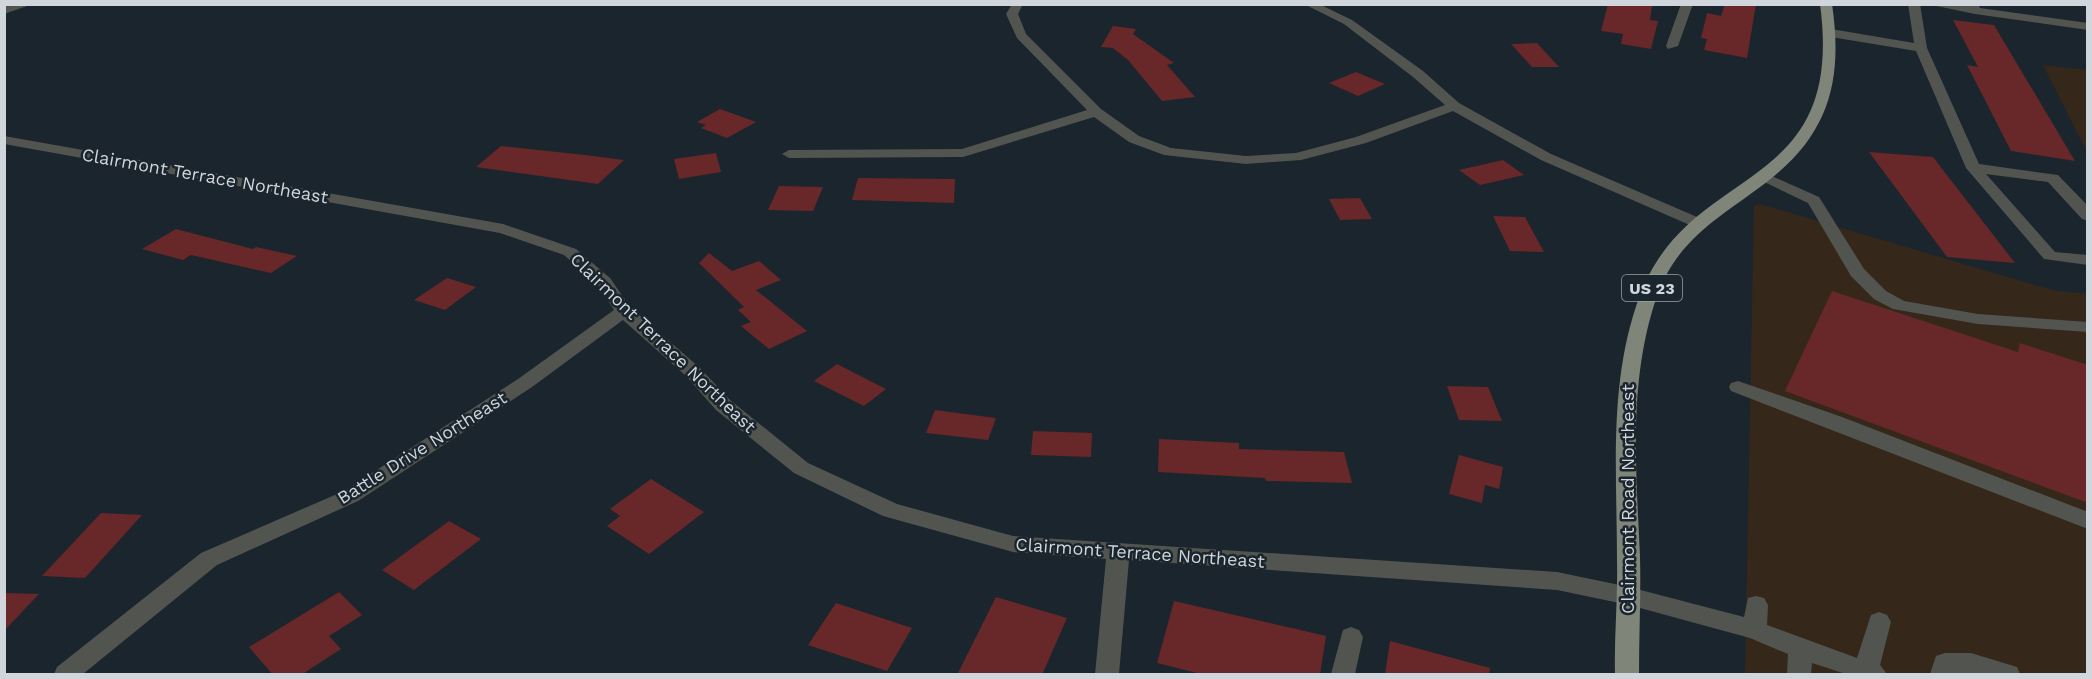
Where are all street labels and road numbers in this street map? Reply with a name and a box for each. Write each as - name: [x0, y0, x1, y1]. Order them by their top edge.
- street label: Clairmont Terrace Northeast: [80, 143, 330, 208]
- street label: Clairmont Terrace Northeast: [566, 248, 761, 437]
- road number: US 23: [1622, 275, 1682, 301]
- street label: Clairmont Road Northeast: [1617, 384, 1638, 614]
- street label: Battle Drive Northeast: [333, 387, 511, 508]
- street label: Clairmont Terrace Northeast: [1015, 533, 1266, 572]

